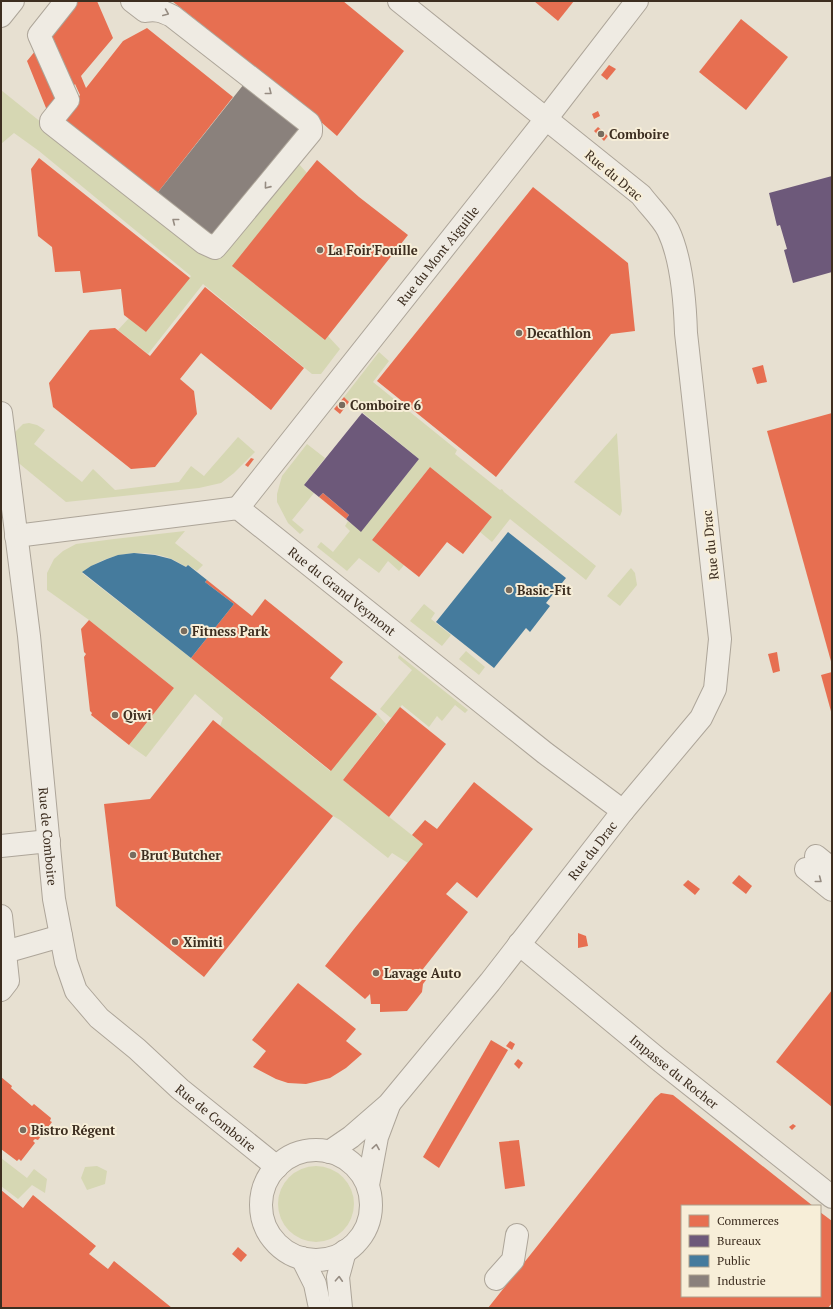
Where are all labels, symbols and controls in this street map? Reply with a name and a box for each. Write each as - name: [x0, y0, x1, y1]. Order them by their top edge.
- one-way arrow: [162, 8, 169, 16]
- one-way arrow: [264, 87, 271, 94]
- place label: Comboire: [609, 125, 669, 143]
- marker: Comboire: [596, 129, 606, 139]
- street label: Rue du Drac: [581, 146, 647, 204]
- one-way arrow: [264, 181, 271, 189]
- street label: Rue du Mont Aiguille: [393, 202, 483, 309]
- one-way arrow: [172, 218, 179, 225]
- place label: La Foir'Fouille: [328, 241, 418, 259]
- marker: La Foir'Fouille: [315, 245, 325, 255]
- place label: Decathlon: [527, 324, 592, 342]
- marker: Decathlon: [514, 328, 524, 338]
- place label: Comboire 6: [350, 396, 421, 414]
- marker: Comboire 6: [337, 400, 347, 410]
- street label: Rue du Drac: [697, 509, 723, 581]
- street label: Rue du Grand Veymont: [284, 543, 400, 640]
- place label: Basic-Fit: [517, 581, 572, 599]
- marker: Basic-Fit: [504, 585, 514, 595]
- place label: Fitness Park: [192, 622, 269, 640]
- marker: Fitness Park: [179, 626, 189, 636]
- place label: Qiwi: [123, 706, 152, 724]
- marker: Qiwi: [110, 710, 120, 720]
- street label: Rue de Comboire: [34, 786, 62, 886]
- street label: Rue du Drac: [564, 817, 621, 884]
- place label: Brut Butcher: [141, 846, 221, 864]
- marker: Brut Butcher: [128, 850, 138, 860]
- one-way arrow: [814, 875, 821, 882]
- place label: Ximiti: [183, 933, 223, 951]
- marker: Ximiti: [170, 937, 180, 947]
- place label: Lavage Auto: [384, 964, 462, 982]
- marker: Lavage Auto: [371, 968, 381, 978]
- street label: Impasse du Rocher: [626, 1030, 722, 1113]
- street label: Rue de Comboire: [172, 1080, 260, 1156]
- place label: Bistro Régent: [31, 1121, 116, 1139]
- marker: Bistro Régent: [18, 1125, 28, 1135]
- one-way arrow: [371, 1144, 379, 1150]
- legend: [681, 1205, 821, 1297]
- text: Commerces: [717, 1213, 779, 1228]
- text: Bureaux: [717, 1233, 762, 1248]
- text: Public: [717, 1253, 751, 1268]
- text: Industrie: [717, 1273, 766, 1288]
- one-way arrow: [334, 1276, 343, 1282]

